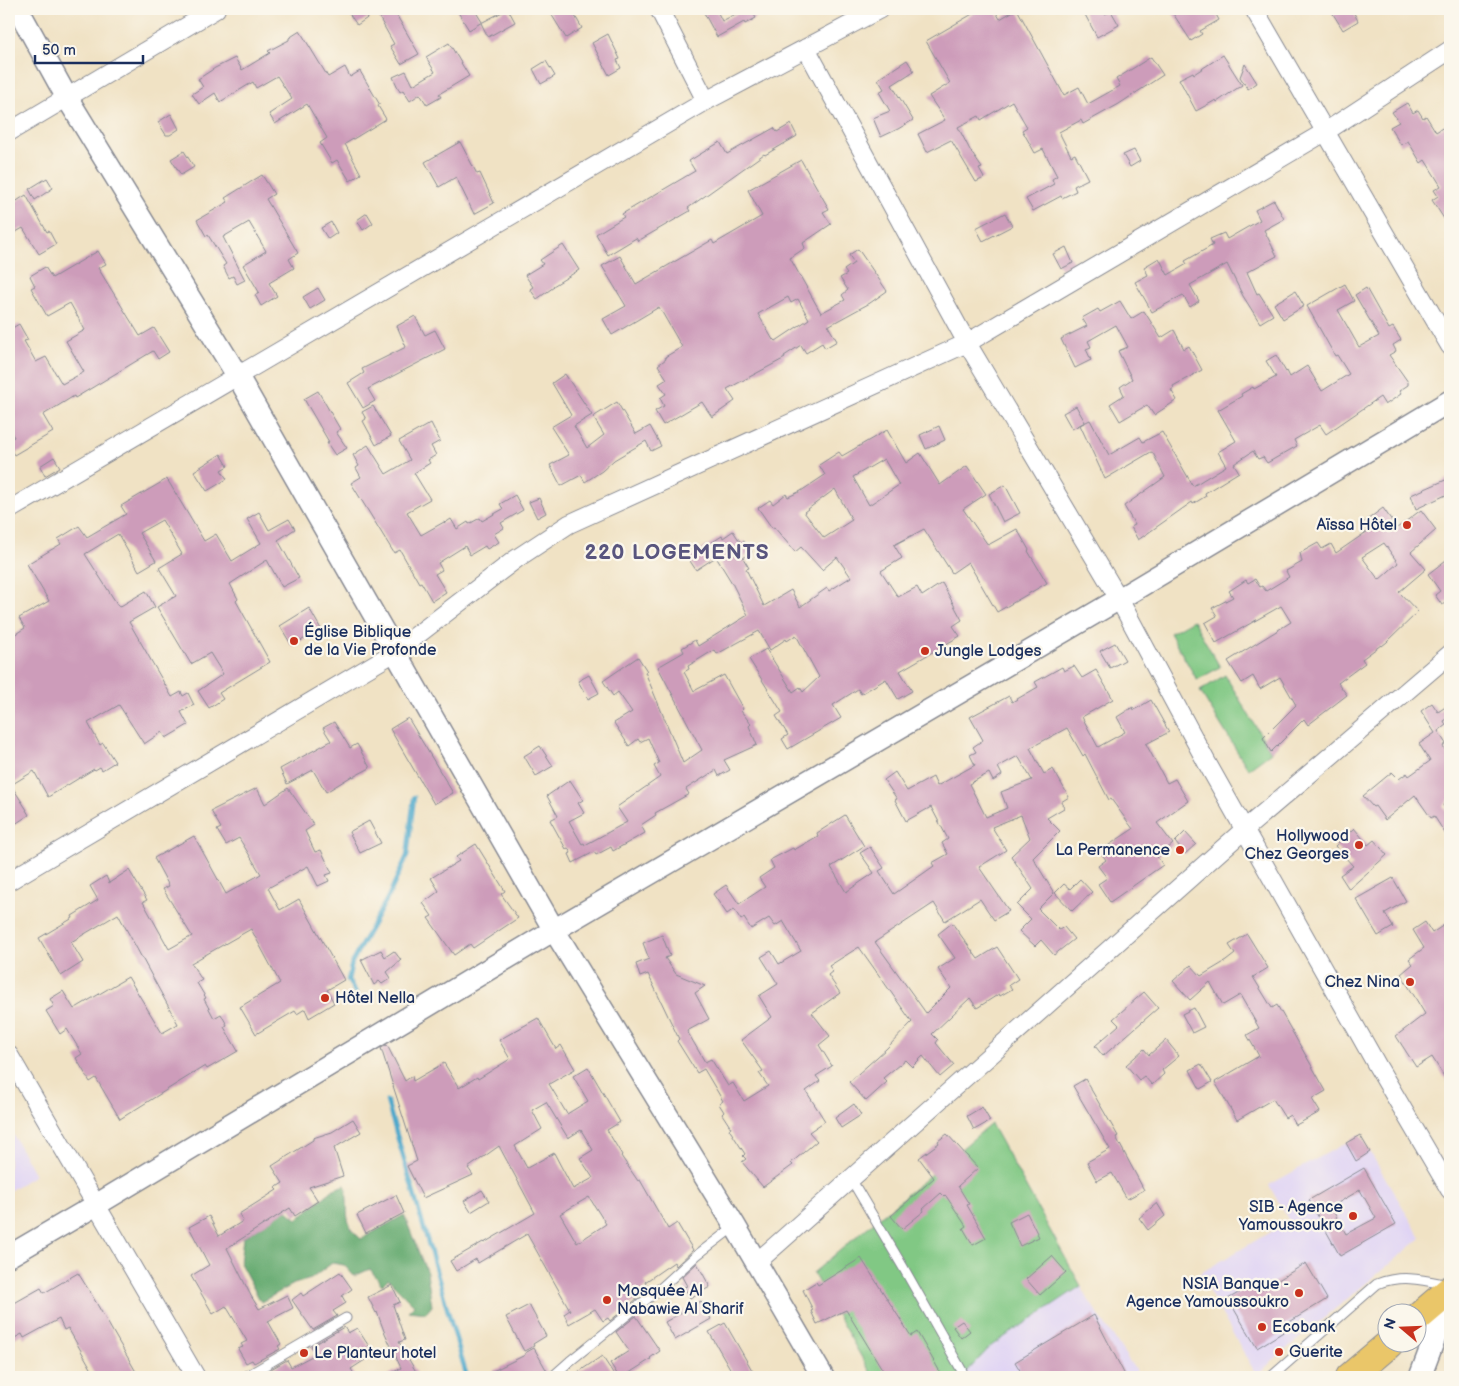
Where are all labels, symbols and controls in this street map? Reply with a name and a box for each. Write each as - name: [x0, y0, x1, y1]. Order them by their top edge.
- scale bar: [35, 32, 142, 64]
- text: 50 m: [42, 41, 76, 60]
- place label: Aïssa Hôtel: [1317, 516, 1397, 535]
- marker: Aïssa Hôtel: [1401, 519, 1413, 531]
- district label: 220 LOGEMENTS: [585, 540, 769, 565]
- place label: Église Biblique de la Vie Profonde: [304, 621, 437, 660]
- marker: Église Biblique de la Vie Profonde: [288, 635, 300, 647]
- place label: Jungle Lodges: [935, 642, 1041, 661]
- marker: Jungle Lodges: [919, 645, 931, 657]
- place label: Hollywood Chez Georges: [1245, 827, 1349, 864]
- marker: Hollywood Chez Georges: [1353, 839, 1365, 851]
- place label: La Permanence: [1055, 841, 1171, 860]
- marker: La Permanence: [1174, 844, 1186, 856]
- place label: Chez Nina: [1324, 973, 1400, 992]
- marker: Chez Nina: [1404, 976, 1416, 988]
- place label: Hôtel Nella: [335, 989, 415, 1008]
- marker: Hôtel Nella: [319, 992, 331, 1004]
- place label: SIB - Agence Yamoussoukro: [1238, 1198, 1343, 1235]
- marker: SIB - Agence Yamoussoukro: [1347, 1210, 1359, 1222]
- place label: NSIA Banque - Agence Yamoussoukro: [1126, 1275, 1289, 1312]
- place label: Mosquée Al Nabawie Al Sharif: [617, 1282, 744, 1319]
- marker: NSIA Banque - Agence Yamoussoukro: [1293, 1287, 1305, 1299]
- marker: Mosquée Al Nabawie Al Sharif: [601, 1294, 613, 1306]
- north arrow: [1376, 1304, 1426, 1354]
- text: N: [1380, 1316, 1400, 1332]
- place label: Ecobank: [1272, 1318, 1335, 1337]
- marker: Ecobank: [1256, 1321, 1268, 1333]
- place label: Guerite: [1289, 1343, 1343, 1362]
- place label: Le Planteur hotel: [314, 1344, 436, 1363]
- marker: Guerite: [1273, 1346, 1285, 1358]
- marker: Le Planteur hotel: [298, 1347, 310, 1359]

